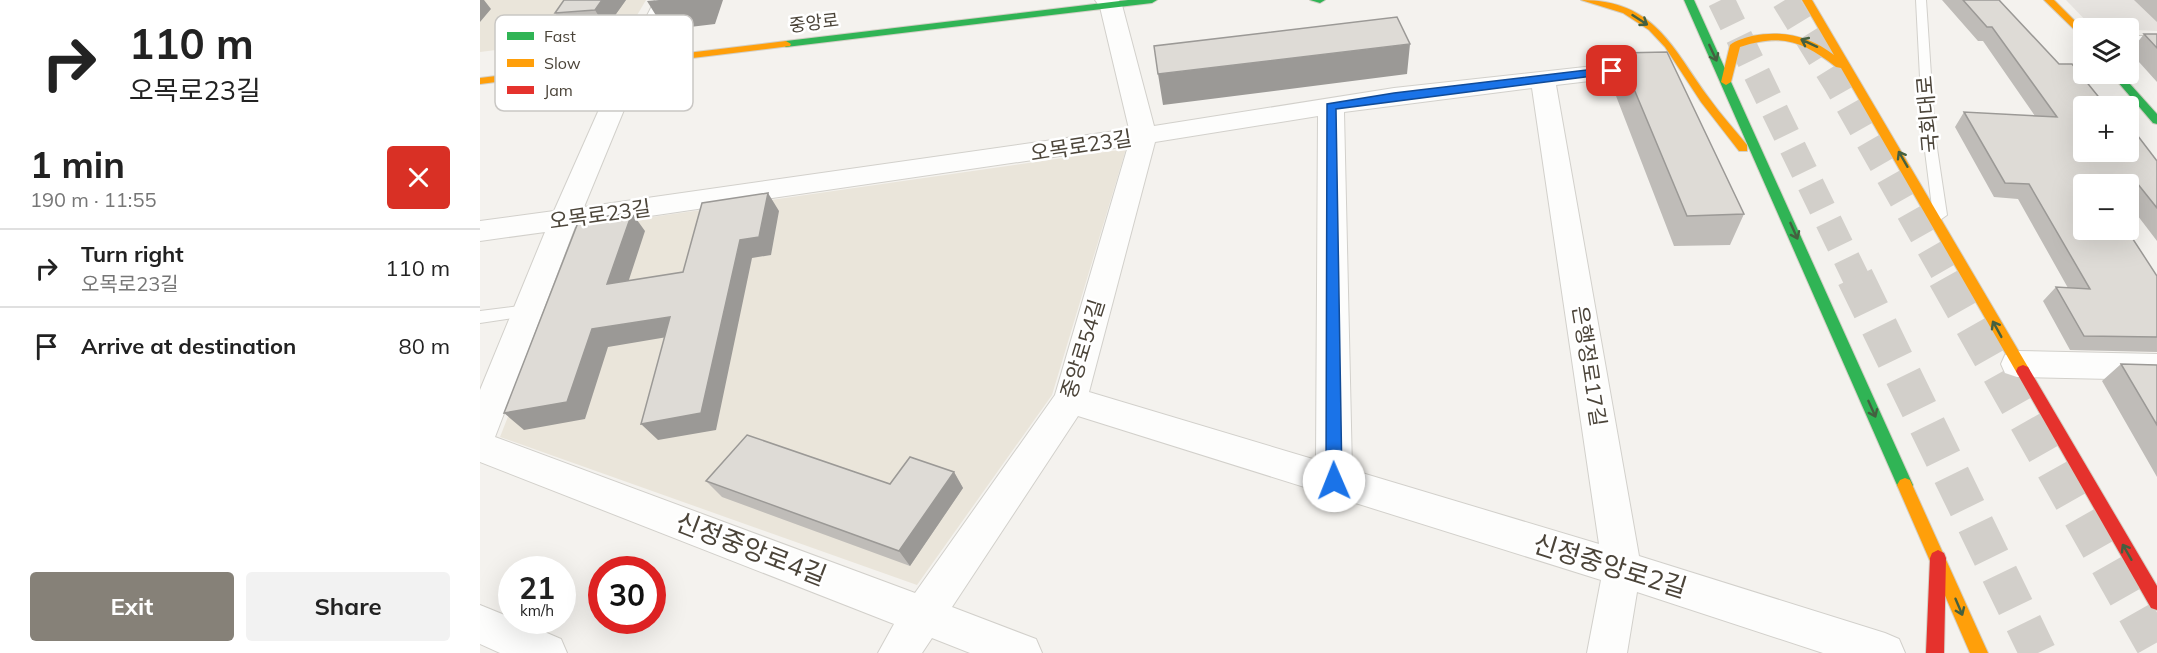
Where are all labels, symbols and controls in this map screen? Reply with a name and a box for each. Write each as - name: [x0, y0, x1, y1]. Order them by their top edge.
- street label: 중앙로: [788, 8, 840, 37]
- one-way arrow: [1632, 14, 1649, 27]
- legend: [495, 15, 693, 111]
- text: 110 m: [129, 17, 254, 70]
- map controls: [2073, 18, 2139, 240]
- button: layers: [2073, 18, 2139, 84]
- icon: right: [30, 24, 108, 102]
- text: Fast: [544, 26, 576, 46]
- one-way arrow: [1800, 36, 1818, 48]
- one-way arrow: [1709, 44, 1720, 62]
- pin: [1586, 45, 1637, 96]
- text: Slow: [544, 53, 581, 73]
- icon: arrive: [1595, 54, 1628, 87]
- text: 오목로23길: [129, 73, 261, 107]
- street label: 국회대로: [1911, 74, 1943, 154]
- text: Jam: [544, 80, 573, 100]
- button: +: [2073, 96, 2139, 162]
- street label: 오목로23길: [1028, 124, 1133, 166]
- text: 1 min: [30, 142, 125, 187]
- button: close: [387, 146, 450, 209]
- one-way arrow: [1896, 150, 1908, 167]
- button: −: [2073, 174, 2139, 240]
- text: 190 m · 11:55: [30, 187, 156, 212]
- street label: 오목로23길: [547, 194, 652, 234]
- one-way arrow: [1788, 221, 1800, 239]
- text: Turn right: [81, 240, 184, 268]
- icon: right: [30, 252, 63, 285]
- text: 110 m: [385, 254, 450, 282]
- text: 오목로23길: [81, 271, 179, 296]
- street label: 중앙로54길: [1055, 296, 1109, 402]
- street label: 은행정로17길: [1568, 304, 1612, 428]
- one-way arrow: [1991, 321, 2003, 338]
- icon: arrive: [30, 330, 63, 363]
- text: Arrive at destination: [81, 332, 296, 360]
- text: 80 m: [399, 332, 450, 360]
- one-way arrow: [1868, 400, 1879, 418]
- position arrow: [1302, 449, 1366, 513]
- street label: 신정중앙로4길: [671, 505, 831, 592]
- street label: 신정중앙로2길: [1529, 526, 1691, 605]
- one-way arrow: [2121, 544, 2133, 561]
- speed limit sign: 30: [588, 556, 666, 634]
- text: 21: [519, 569, 555, 607]
- button: Exit: [30, 572, 234, 641]
- button: Share: [246, 572, 450, 641]
- one-way arrow: [1954, 597, 1965, 616]
- text: km/h: [520, 601, 554, 620]

